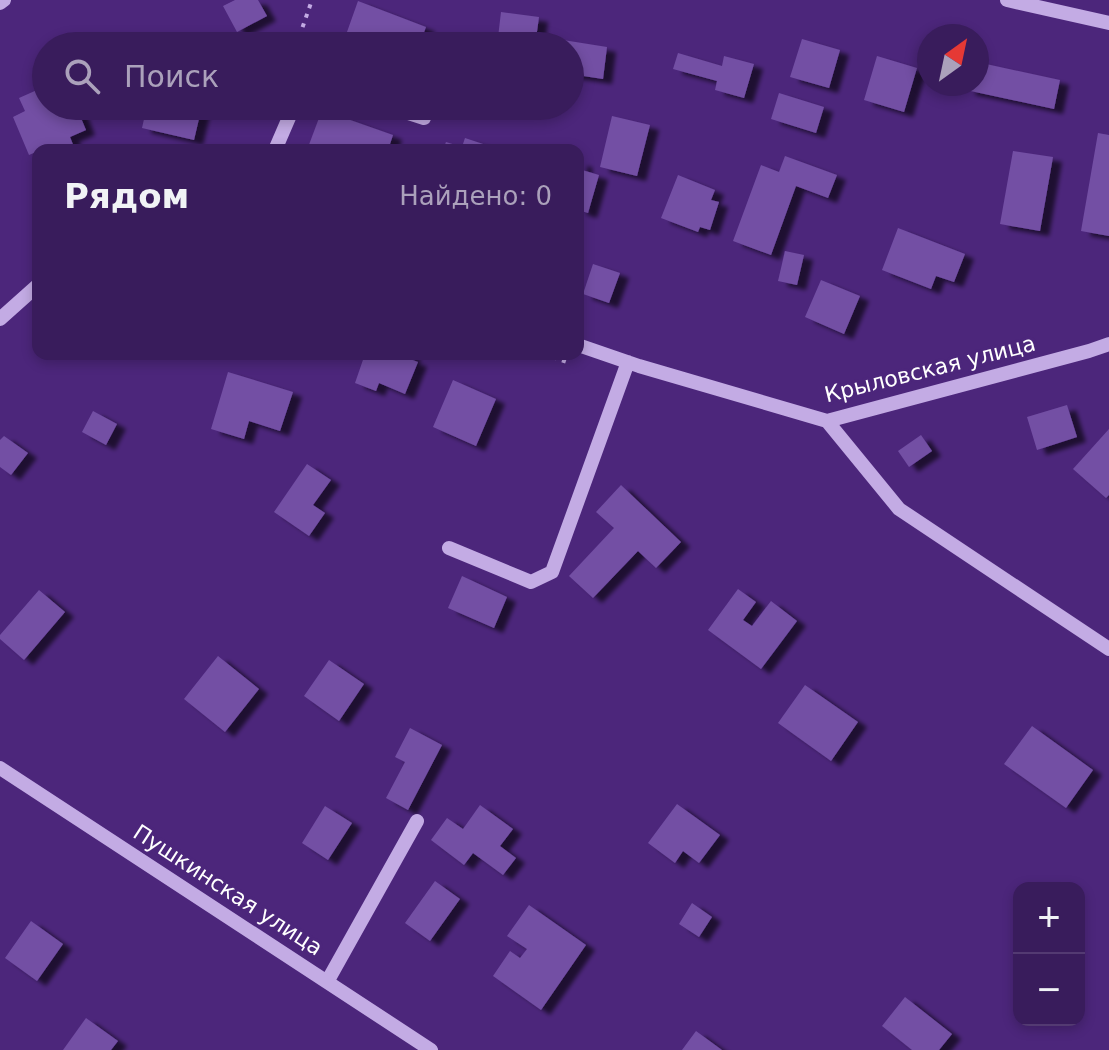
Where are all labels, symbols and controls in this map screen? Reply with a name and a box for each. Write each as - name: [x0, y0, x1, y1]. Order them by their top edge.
- north arrow: [917, 24, 989, 96]
- search box: [32, 32, 584, 120]
- icon: search: [60, 54, 104, 98]
- text: Поиск: [124, 59, 219, 94]
- text: Рядом: [64, 176, 189, 216]
- text: Найдено: 0: [399, 181, 552, 211]
- street label: Крыловская улица: [822, 331, 1038, 407]
- street label: Пушкинская улица: [129, 819, 327, 961]
- map controls: [1013, 882, 1085, 1026]
- button: +: [1013, 882, 1085, 954]
- button: −: [1013, 954, 1085, 1026]

